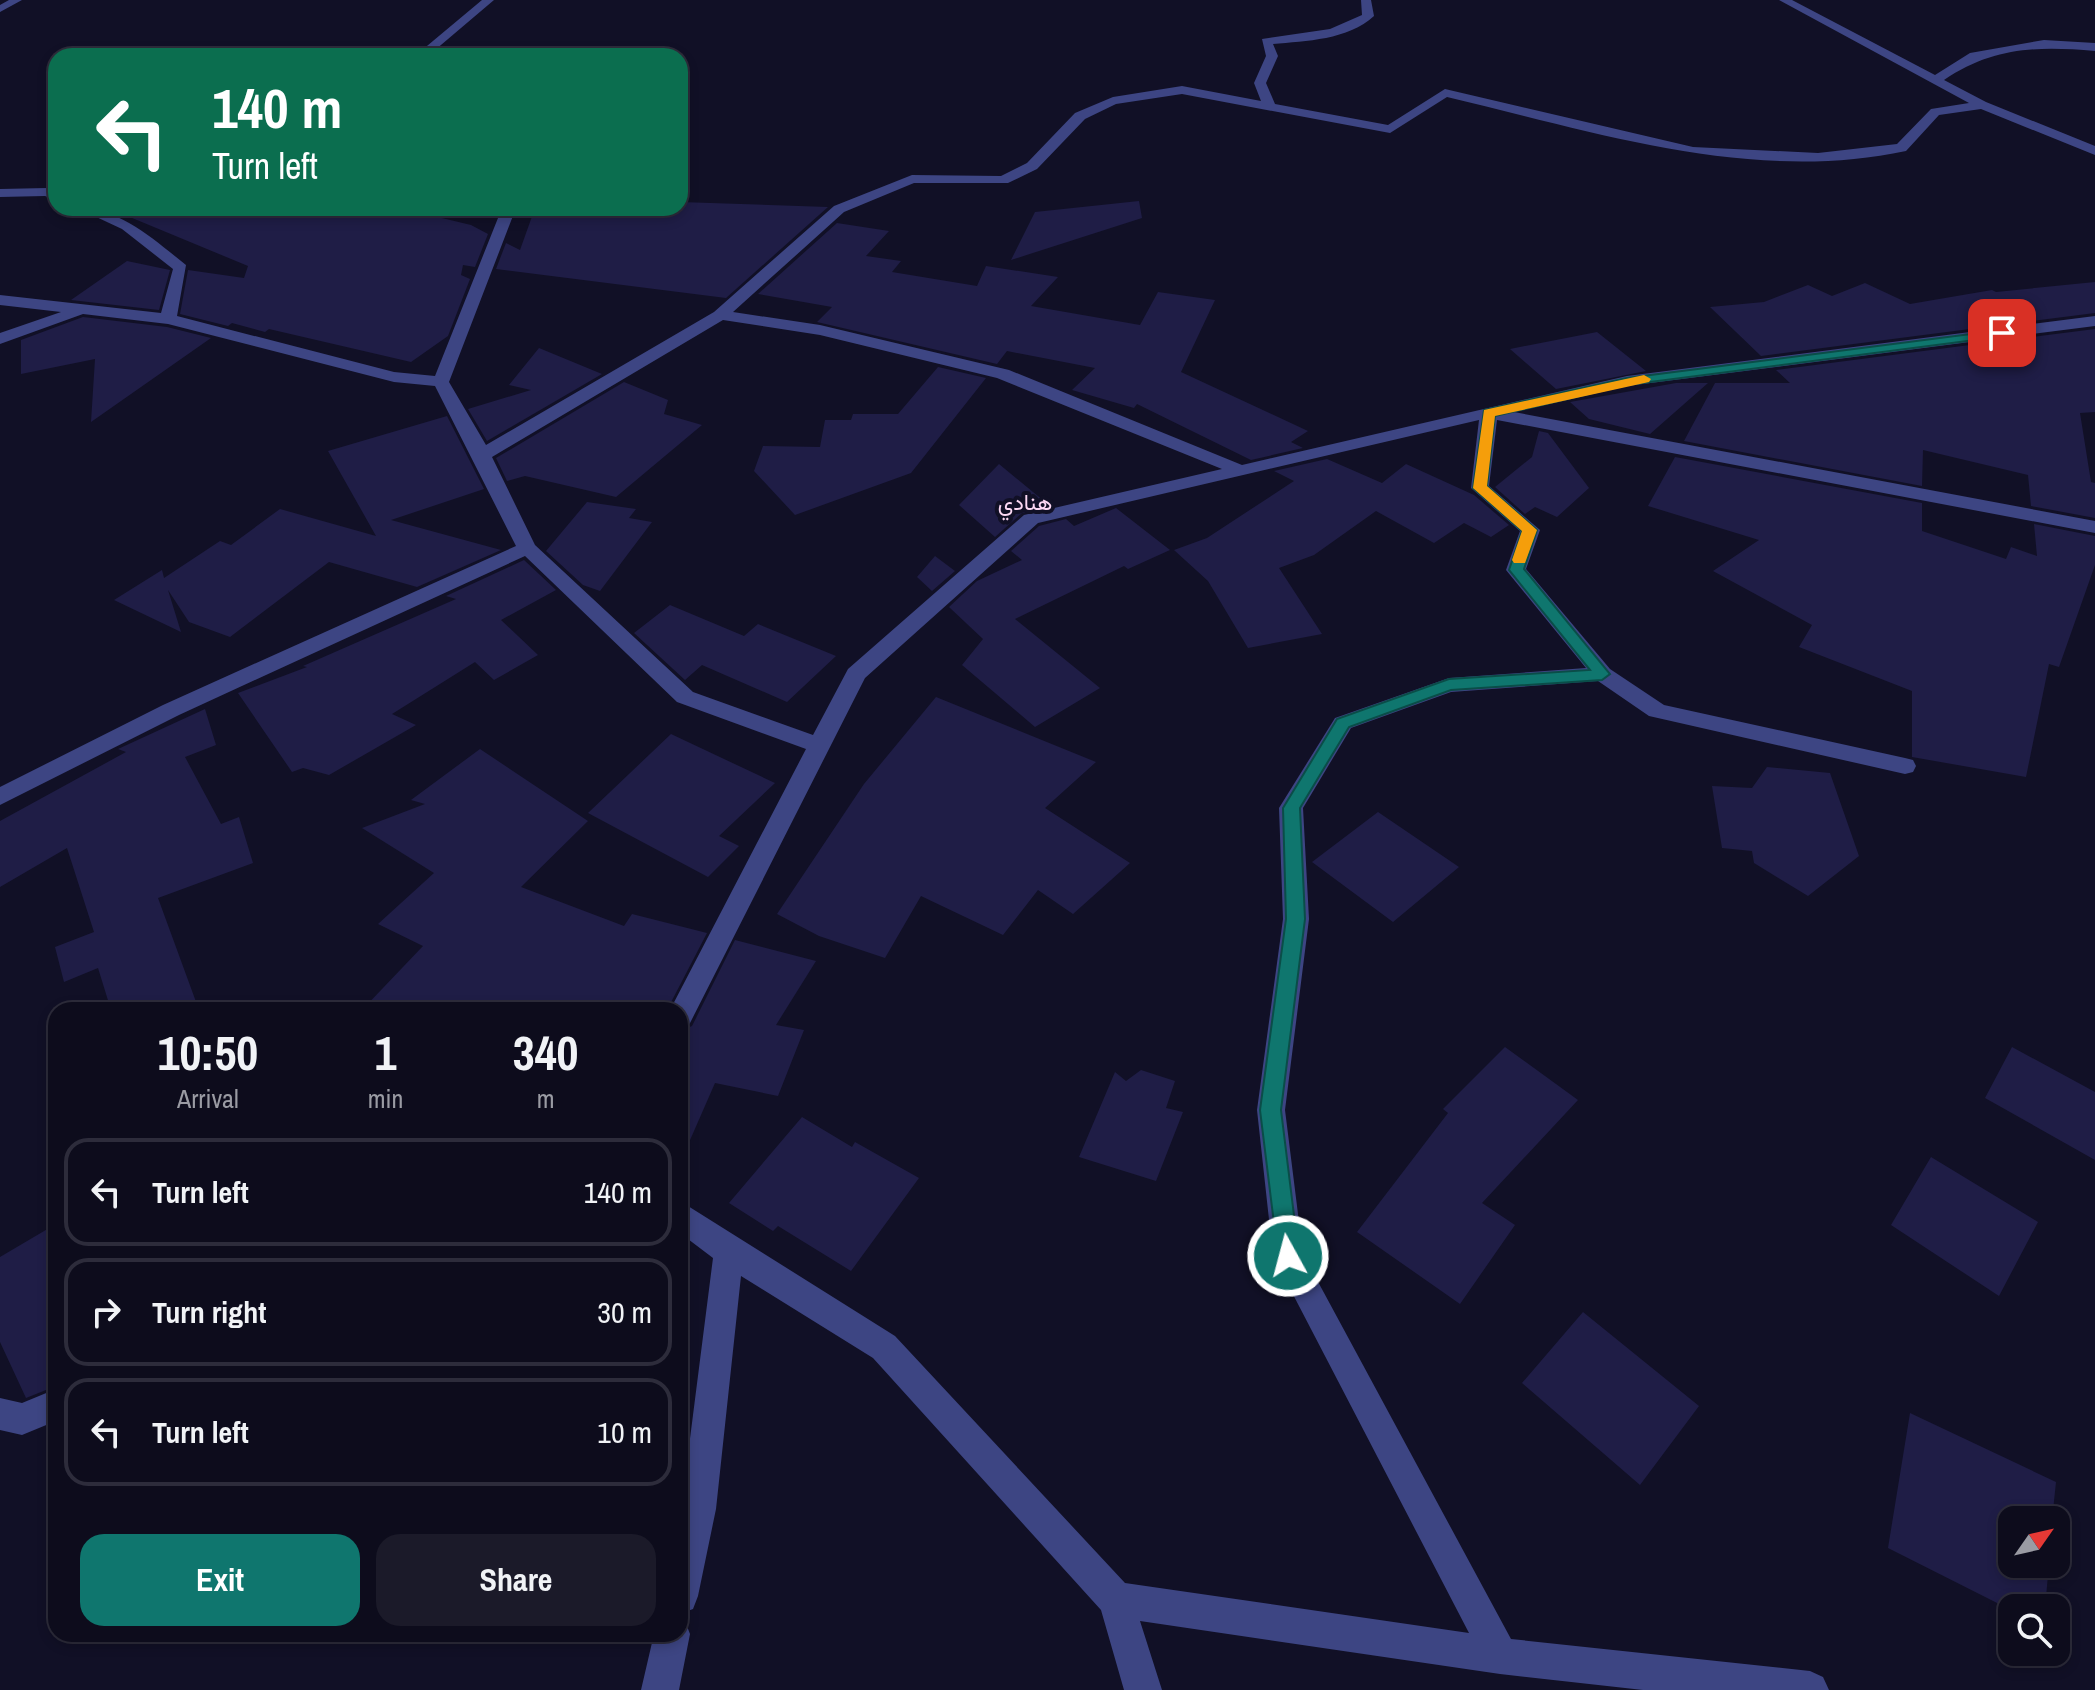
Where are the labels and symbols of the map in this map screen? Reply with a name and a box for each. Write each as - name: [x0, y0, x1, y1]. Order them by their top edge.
- pin: [1968, 299, 2036, 367]
- district label: هنادي: [998, 487, 1052, 521]
- position arrow: [1246, 1214, 1330, 1298]
- north arrow: [1998, 1506, 2070, 1578]

